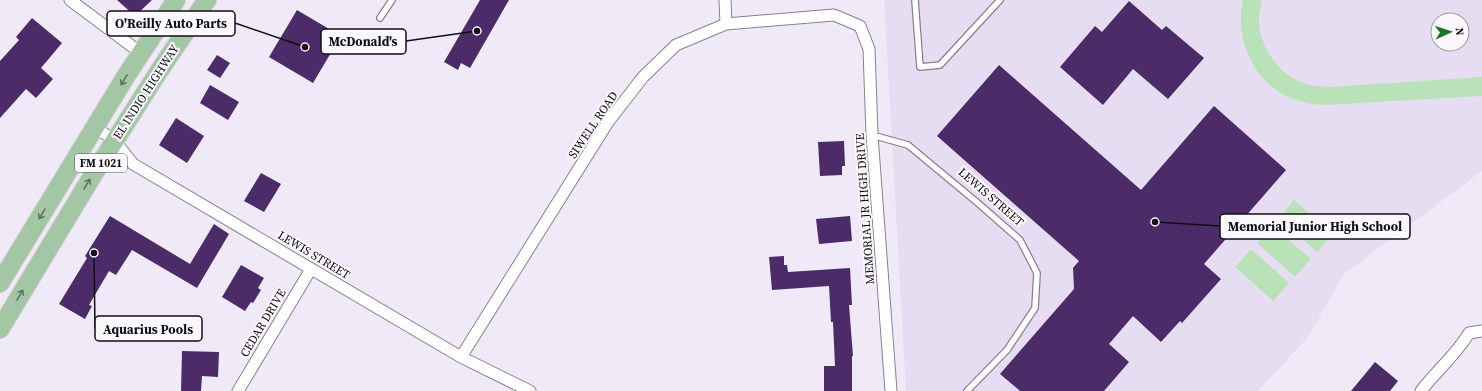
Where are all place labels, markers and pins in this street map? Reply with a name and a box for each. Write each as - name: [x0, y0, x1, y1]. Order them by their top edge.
- callout: O'Reilly Auto Parts: [107, 11, 235, 36]
- callout: McDonald's: [321, 29, 406, 54]
- callout: Memorial Junior High School: [1220, 214, 1410, 239]
- callout: Aquarius Pools: [95, 316, 202, 341]

